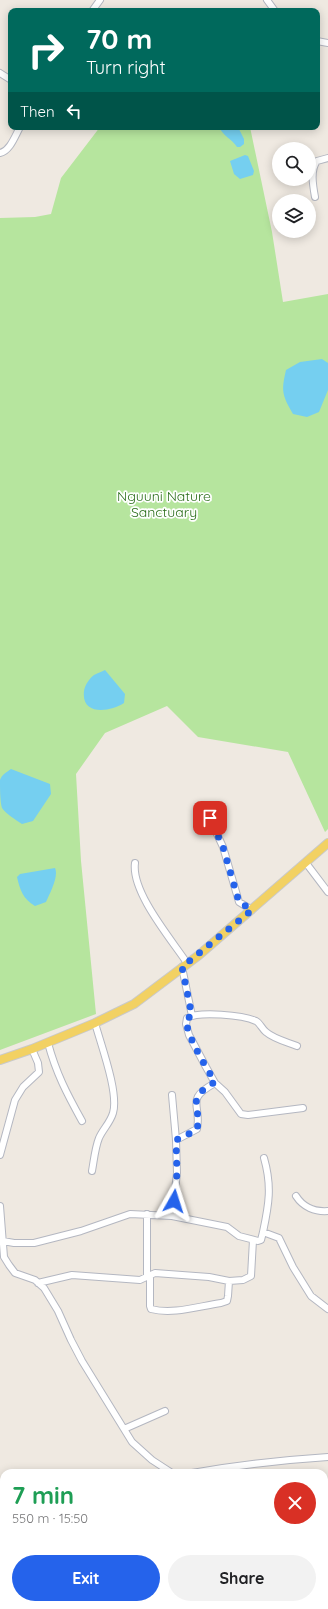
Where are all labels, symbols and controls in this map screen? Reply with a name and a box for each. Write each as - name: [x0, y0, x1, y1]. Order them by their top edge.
- text: 70 m: [86, 21, 152, 56]
- icon: right: [20, 24, 72, 76]
- text: Turn right: [86, 56, 166, 79]
- icon: left: [63, 100, 85, 122]
- text: Then: [20, 102, 55, 121]
- map controls: [272, 142, 316, 238]
- button: search: [272, 142, 316, 186]
- button: layers: [272, 194, 316, 238]
- park label: Nguuni Nature Sanctuary: [117, 487, 211, 521]
- pin: [193, 801, 227, 835]
- icon: arrive: [199, 807, 221, 829]
- position arrow: [153, 1180, 195, 1222]
- text: 7 min: [12, 1480, 74, 1510]
- button: close: [274, 1482, 316, 1524]
- text: 550 m · 15:50: [12, 1510, 88, 1526]
- button: Exit: [12, 1555, 160, 1601]
- button: Share: [168, 1555, 316, 1601]

